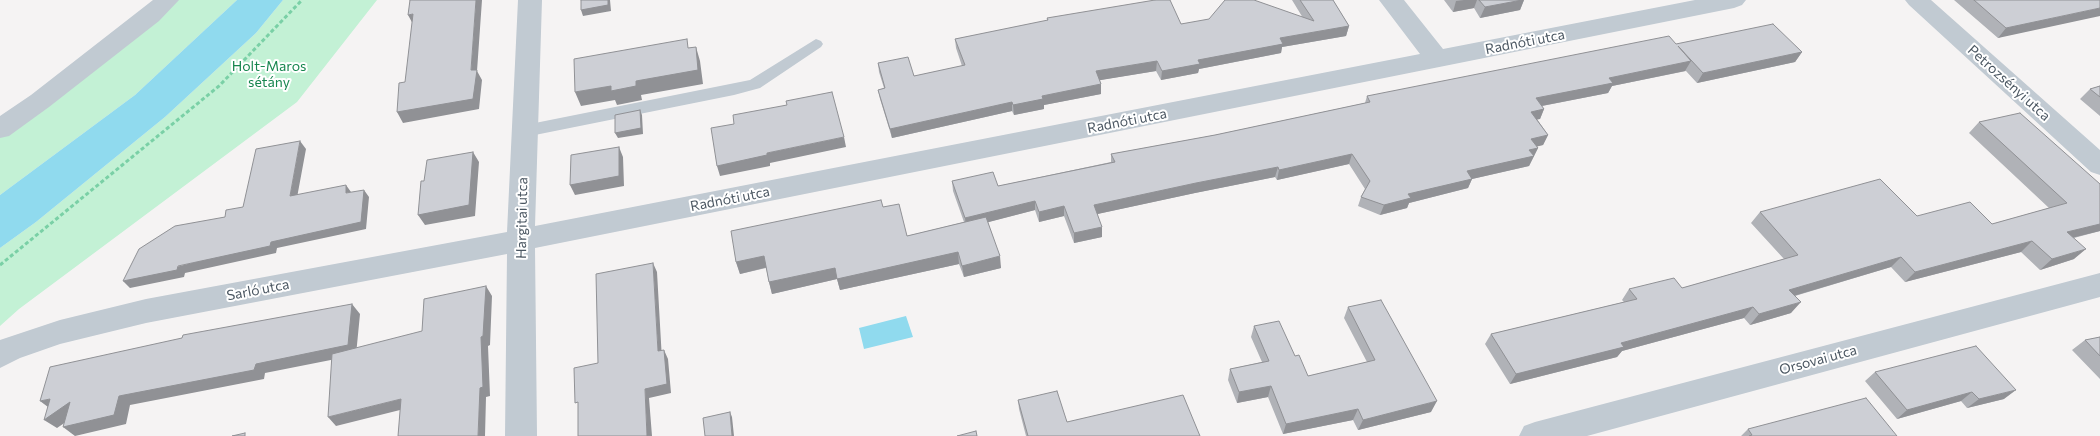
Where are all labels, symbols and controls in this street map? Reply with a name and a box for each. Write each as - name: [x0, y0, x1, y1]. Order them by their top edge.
- street label: Radnóti utca: [1484, 26, 1566, 58]
- street label: Petrozsényi utca: [1964, 42, 2054, 124]
- park label: Holt-Maros sétány: [232, 58, 306, 90]
- street label: Radnóti utca: [1086, 105, 1168, 137]
- street label: Hargitai utca: [513, 177, 531, 259]
- street label: Radnóti utca: [689, 183, 771, 215]
- street label: Sarló utca: [225, 276, 291, 304]
- street label: Orsovai utca: [1777, 342, 1859, 378]

